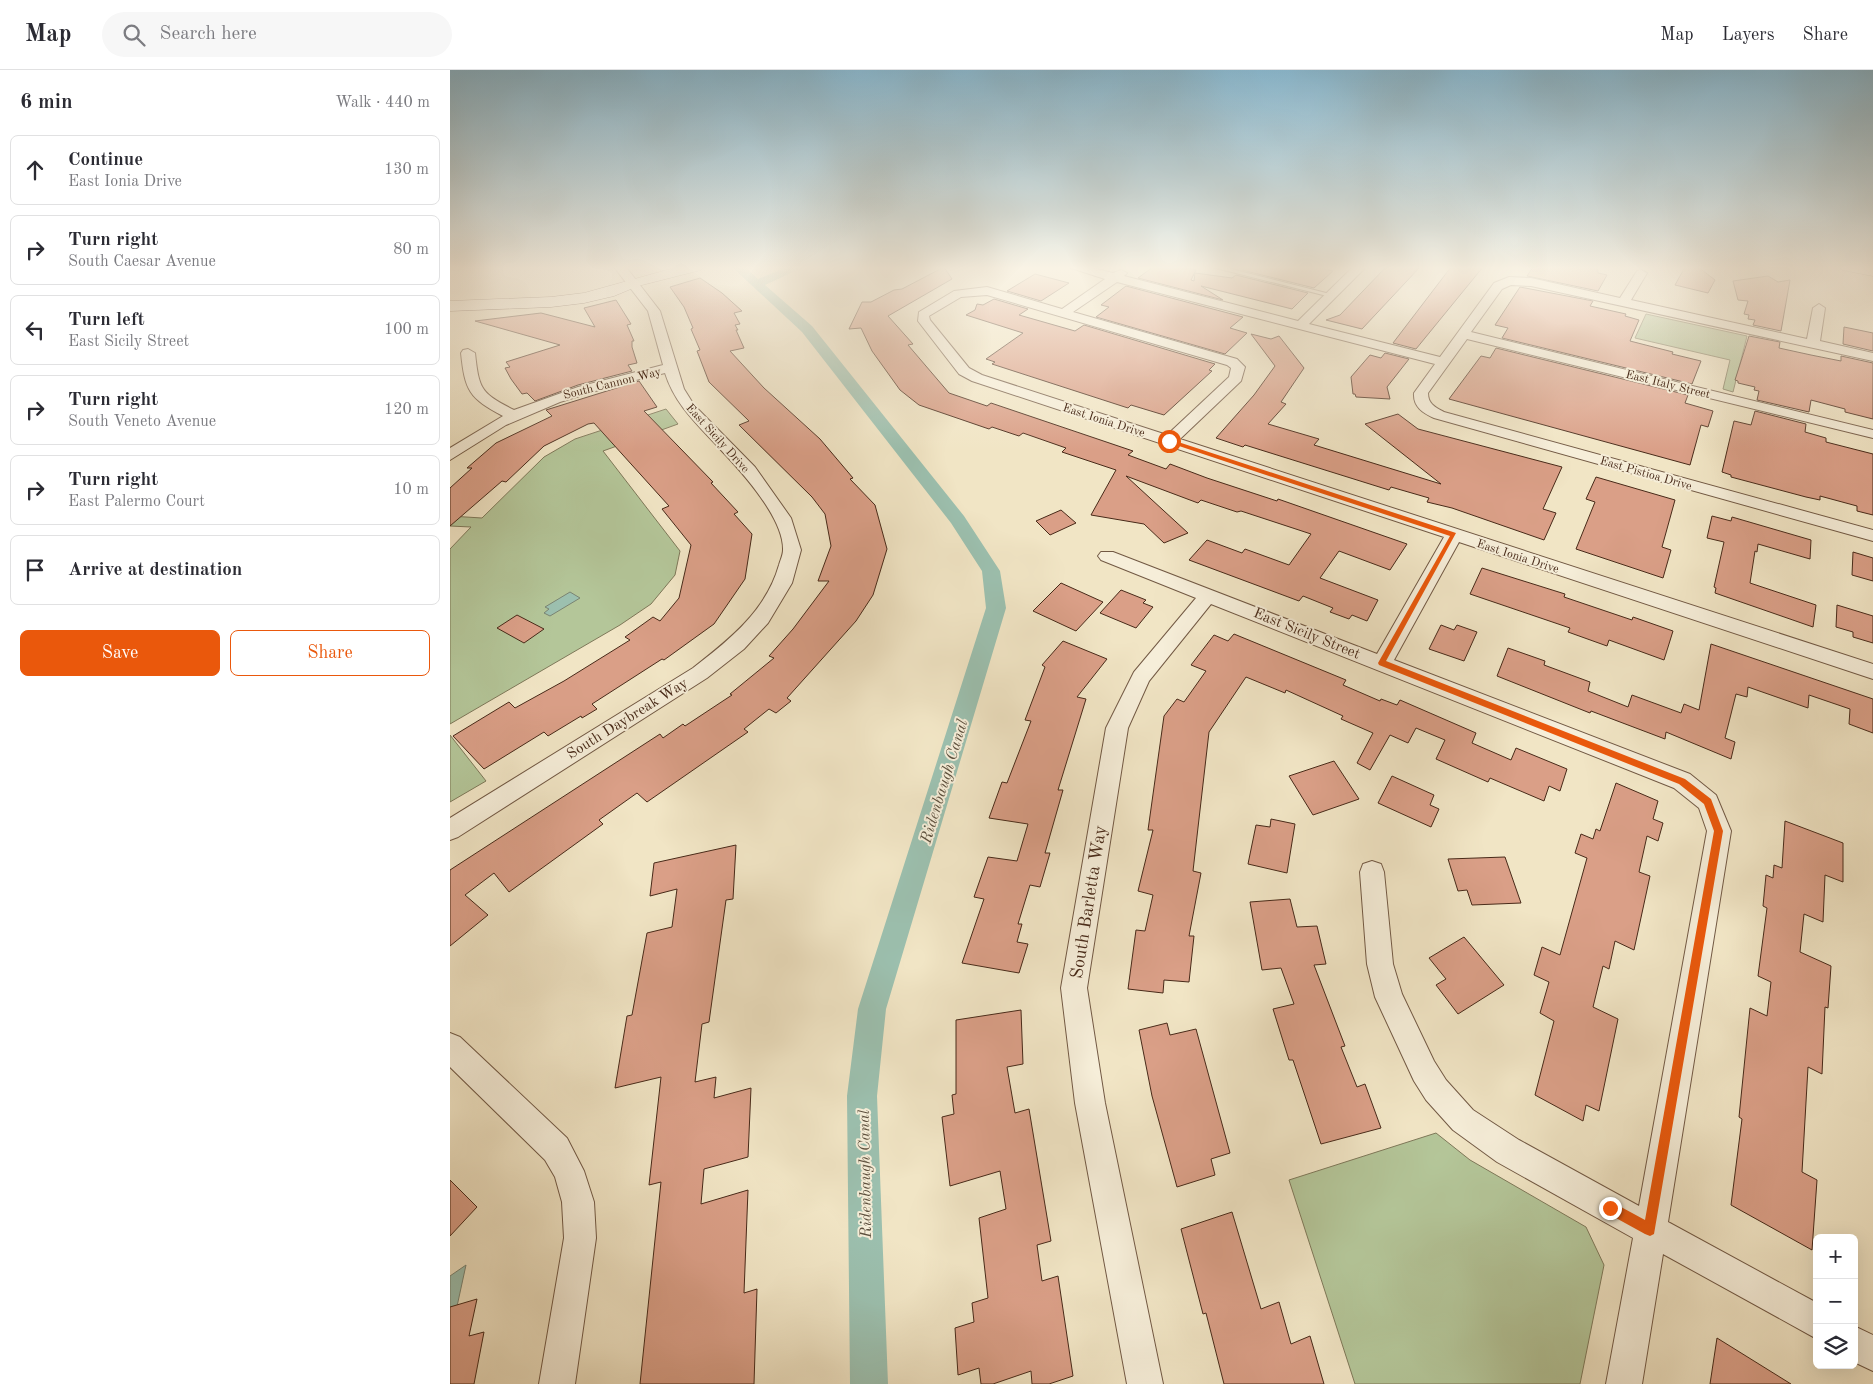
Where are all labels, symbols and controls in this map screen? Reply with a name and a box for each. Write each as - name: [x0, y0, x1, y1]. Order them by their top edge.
- search box: [102, 12, 452, 57]
- icon: search: [120, 21, 148, 49]
- text: Map: [25, 23, 72, 47]
- text: Search here: [160, 25, 257, 44]
- text: Map: [1660, 26, 1694, 44]
- text: Layers: [1722, 26, 1774, 44]
- text: Share: [1802, 26, 1848, 44]
- text: 6 min: [20, 92, 73, 113]
- text: Walk · 440 m: [335, 95, 430, 111]
- text: Continue: [68, 151, 143, 170]
- icon: ahead: [21, 156, 49, 184]
- text: 130 m: [384, 162, 429, 178]
- text: East Ionia Drive: [68, 174, 182, 190]
- text: Turn right: [68, 231, 158, 250]
- icon: right: [21, 236, 49, 264]
- text: 80 m: [393, 242, 429, 258]
- text: South Caesar Avenue: [68, 254, 216, 270]
- text: Turn left: [68, 311, 145, 330]
- icon: left: [21, 316, 49, 344]
- text: 100 m: [384, 322, 429, 338]
- text: East Sicily Street: [68, 334, 189, 350]
- street label: South Cannon Way: [562, 366, 663, 402]
- street label: East Italy Street: [1624, 369, 1711, 401]
- text: Turn right: [68, 391, 158, 410]
- icon: right: [21, 396, 49, 424]
- text: 120 m: [384, 402, 429, 418]
- street label: East Sicily Drive: [683, 402, 751, 476]
- street label: East Ionia Drive: [1061, 402, 1147, 440]
- text: South Veneto Avenue: [68, 414, 216, 430]
- route start: [1158, 430, 1181, 453]
- street label: East Pistioa Drive: [1598, 455, 1694, 493]
- text: Turn right: [68, 471, 158, 490]
- icon: right: [21, 476, 49, 504]
- text: 10 m: [393, 482, 429, 498]
- text: East Palermo Court: [68, 494, 205, 510]
- street label: East Ionia Drive: [1475, 538, 1561, 576]
- icon: arrive: [21, 556, 49, 584]
- text: Arrive at destination: [68, 561, 242, 580]
- street label: East Sicily Street: [1251, 606, 1362, 663]
- button: Save: [20, 630, 220, 676]
- button: Share: [230, 630, 430, 676]
- street label: South Daybreak Way: [565, 676, 691, 763]
- water label: Ridenbaugh Canal: [918, 717, 971, 846]
- street label: South Barletta Way: [1068, 824, 1110, 980]
- water label: Ridenbaugh Canal: [857, 1109, 875, 1239]
- route end: [1599, 1197, 1622, 1220]
- map controls: [1813, 1234, 1858, 1369]
- button: +: [1813, 1234, 1858, 1279]
- button: −: [1813, 1279, 1858, 1324]
- button: layers: [1813, 1324, 1858, 1369]

